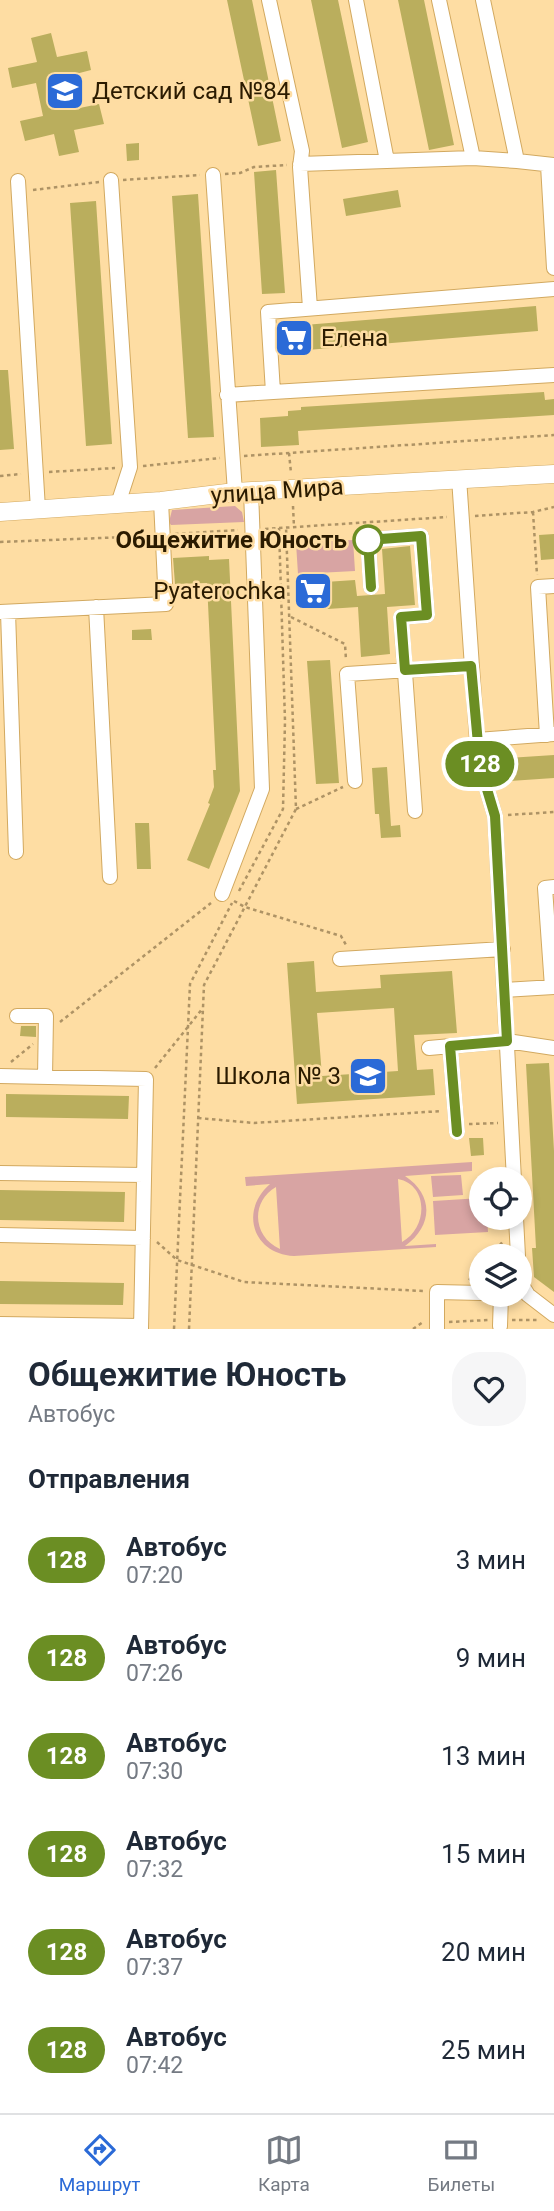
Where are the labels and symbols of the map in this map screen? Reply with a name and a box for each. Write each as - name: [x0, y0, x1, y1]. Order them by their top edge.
- school or university icon: Детский сад №84: [44, 70, 86, 112]
- place label: Детский сад №84: [92, 77, 290, 105]
- supermarket icon: Елена: [273, 317, 315, 359]
- place label: Елена: [321, 324, 388, 352]
- street label: улица Мира: [210, 472, 344, 510]
- marker: Общежитие Юность: [353, 525, 383, 555]
- place label: Общежитие Юность: [116, 526, 347, 554]
- supermarket icon: Pyaterochka: [292, 570, 334, 612]
- place label: Pyaterochka: [153, 577, 286, 605]
- line badge: 128: [440, 741, 520, 787]
- school or university icon: Школа № 3: [347, 1055, 389, 1097]
- place label: Школа № 3: [215, 1062, 341, 1090]

